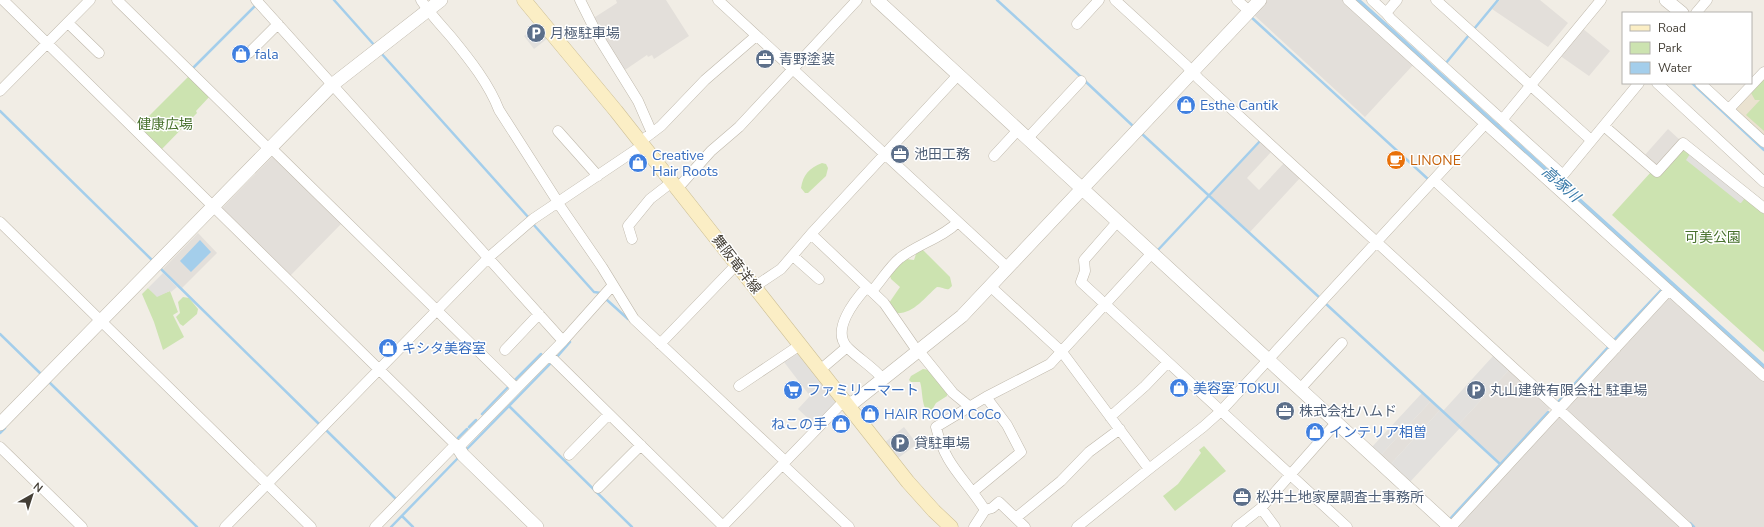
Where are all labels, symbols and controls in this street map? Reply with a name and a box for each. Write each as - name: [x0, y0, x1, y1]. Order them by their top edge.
- legend: [1622, 12, 1752, 84]
- text: Road: [1658, 20, 1686, 36]
- parking icon: 月極駐車場: [525, 22, 547, 44]
- place label: 月極駐車場: [550, 24, 620, 43]
- text: Park: [1658, 40, 1683, 56]
- shop icon: fala: [230, 43, 252, 65]
- place label: fala: [255, 45, 279, 64]
- office icon: 青野塗装: [754, 48, 776, 70]
- place label: 青野塗装: [779, 50, 835, 69]
- text: Water: [1658, 60, 1692, 76]
- shop icon: Esthe Cantik: [1175, 94, 1197, 116]
- place label: Esthe Cantik: [1200, 96, 1279, 115]
- park label: 健康広場: [137, 115, 193, 134]
- office icon: 池田工務: [889, 143, 911, 165]
- place label: 池田工務: [914, 145, 970, 164]
- place label: Creative Hair Roots: [652, 146, 719, 181]
- cafe icon: LINONE: [1385, 149, 1407, 171]
- place label: LINONE: [1410, 151, 1461, 170]
- shop icon: Creative Hair Roots: [627, 152, 649, 174]
- water label: 高塚川: [1538, 162, 1586, 208]
- park label: 可美公園: [1685, 228, 1741, 247]
- street label: 舞阪竜洋線: [708, 231, 766, 298]
- shop icon: キシタ美容室: [377, 337, 399, 359]
- place label: キシタ美容室: [402, 339, 486, 358]
- shop icon: 美容室 TOKUI: [1168, 377, 1190, 399]
- supermarket icon: ファミリーマート: [782, 379, 804, 401]
- place label: 美容室 TOKUI: [1193, 379, 1280, 398]
- parking icon: 丸山建鉄有限会社 駐車場: [1465, 379, 1487, 401]
- place label: ファミリーマート: [807, 381, 919, 400]
- place label: 丸山建鉄有限会社 駐車場: [1490, 381, 1648, 400]
- office icon: 株式会社ハムド: [1274, 400, 1296, 422]
- place label: 株式会社ハムド: [1299, 402, 1397, 421]
- shop icon: HAIR ROOM CoCo: [859, 403, 881, 425]
- place label: HAIR ROOM CoCo: [884, 405, 1001, 424]
- shop icon: ねこの手: [830, 413, 852, 435]
- place label: ねこの手: [771, 415, 827, 434]
- shop icon: インテリア相曽: [1304, 421, 1326, 443]
- place label: インテリア相曽: [1329, 423, 1427, 442]
- parking icon: 貸駐車場: [889, 432, 911, 454]
- place label: 貸駐車場: [914, 434, 970, 453]
- north arrow: [12, 475, 52, 515]
- text: N: [30, 479, 46, 496]
- office icon: 松井土地家屋調査士事務所: [1231, 486, 1253, 508]
- place label: 松井土地家屋調査士事務所: [1256, 488, 1424, 507]

